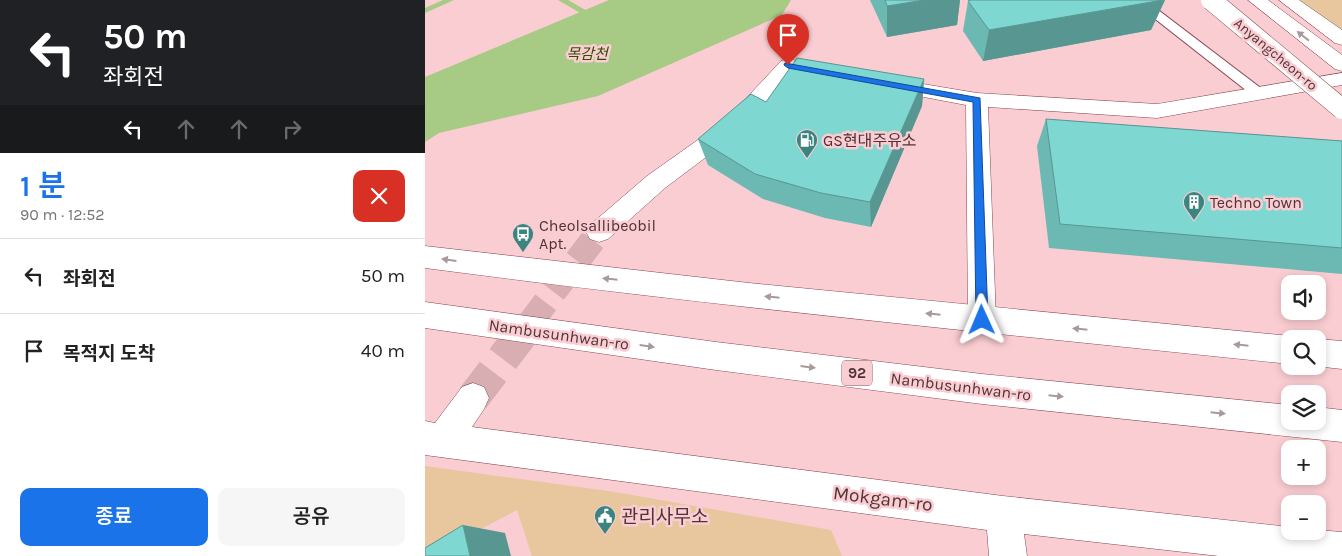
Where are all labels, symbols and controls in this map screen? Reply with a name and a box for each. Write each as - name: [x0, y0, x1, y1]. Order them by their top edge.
- pin: [767, 14, 809, 65]
- street label: Anyangcheon-ro: [1231, 15, 1321, 94]
- text: 50 m: [103, 16, 188, 57]
- icon: left: [20, 20, 85, 85]
- icon: arrive: [774, 21, 802, 49]
- one-way arrow: [1297, 30, 1310, 41]
- water label: 목감천: [566, 45, 610, 63]
- text: 좌회전: [103, 64, 164, 90]
- icon: left: [119, 115, 147, 143]
- icon: ahead: [172, 115, 200, 143]
- icon: ahead: [225, 115, 253, 143]
- icon: right: [278, 115, 306, 143]
- fuel station icon: GS현대주유소: [795, 128, 819, 159]
- place label: GS현대주유소: [823, 131, 917, 150]
- text: 1 분: [20, 168, 66, 204]
- button: close: [353, 170, 405, 222]
- building icon: Techno Town: [1182, 190, 1206, 221]
- place label: Techno Town: [1210, 193, 1302, 212]
- text: 90 m · 12:52: [20, 205, 105, 224]
- place label: Cheolsallibeobil Apt.: [539, 216, 656, 253]
- bus stop icon: Cheolsallibeobil Apt.: [511, 222, 535, 253]
- one-way arrow: [441, 256, 457, 264]
- icon: left: [20, 262, 48, 290]
- text: 50 m: [361, 265, 405, 287]
- text: 좌회전: [63, 268, 115, 290]
- one-way arrow: [602, 275, 618, 283]
- map controls: [1281, 275, 1326, 540]
- button: sound: [1281, 275, 1326, 320]
- one-way arrow: [764, 293, 780, 301]
- position arrow: [955, 293, 1007, 345]
- one-way arrow: [925, 310, 941, 318]
- street label: Nambusunhwan-ro: [488, 315, 630, 354]
- one-way arrow: [1071, 325, 1087, 333]
- button: search: [1281, 330, 1326, 375]
- icon: arrive: [20, 337, 48, 365]
- text: 40 m: [361, 340, 405, 362]
- one-way arrow: [1233, 341, 1249, 349]
- one-way arrow: [639, 342, 655, 350]
- text: 목적지 도착: [63, 343, 155, 365]
- road number: 92: [842, 360, 872, 386]
- one-way arrow: [800, 363, 816, 371]
- street label: Nambusunhwan-ro: [890, 368, 1032, 405]
- button: layers: [1281, 385, 1326, 430]
- one-way arrow: [1048, 392, 1064, 400]
- one-way arrow: [1210, 409, 1226, 417]
- button: +: [1281, 440, 1326, 485]
- street label: Mokgam-ro: [832, 482, 934, 516]
- button: 종료: [20, 488, 208, 546]
- button: 공유: [218, 488, 405, 546]
- button: −: [1281, 495, 1326, 540]
- public building icon: 관리사무소: [593, 504, 617, 535]
- place label: 관리사무소: [621, 506, 708, 528]

